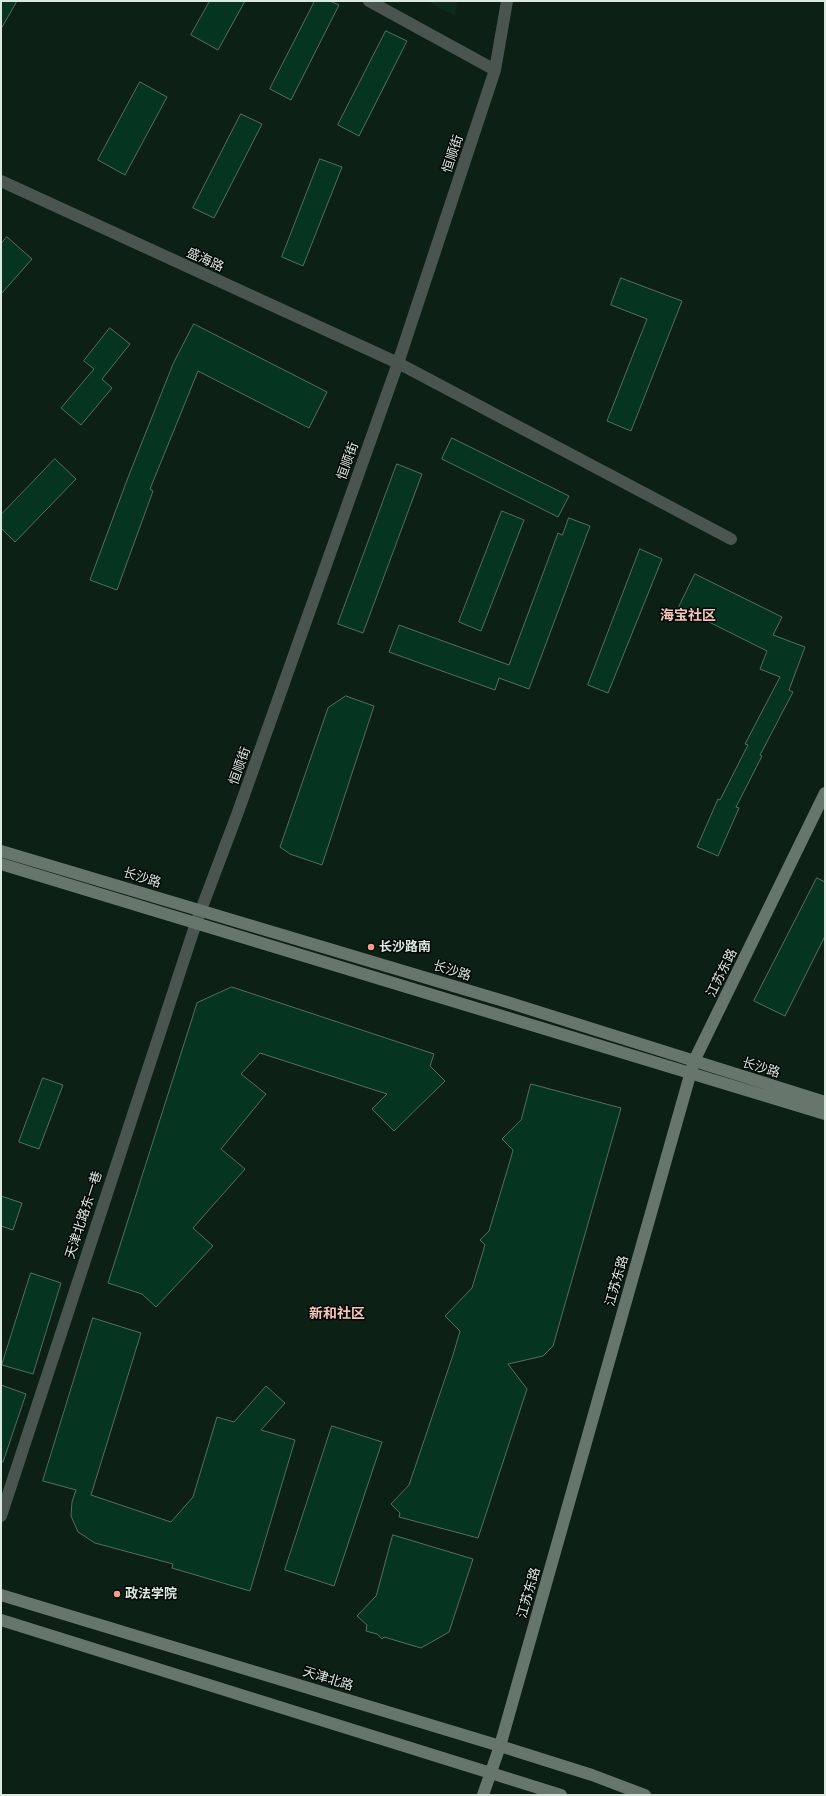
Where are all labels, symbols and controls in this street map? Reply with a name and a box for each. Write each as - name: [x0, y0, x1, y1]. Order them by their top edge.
- street label: 恒顺街: [440, 133, 466, 175]
- street label: 盛海路: [184, 245, 226, 275]
- street label: 恒顺街: [334, 440, 362, 482]
- district label: 海宝社区: [660, 608, 716, 624]
- street label: 恒顺街: [226, 745, 254, 787]
- street label: 长沙路: [121, 865, 163, 891]
- place label: 长沙路南: [379, 939, 431, 955]
- marker: 长沙路南: [366, 942, 376, 952]
- street label: 江苏东路: [704, 946, 740, 1000]
- street label: 长沙路: [431, 958, 473, 984]
- street label: 长沙路: [740, 1055, 782, 1081]
- street label: 天津北路东一巷: [63, 1169, 105, 1261]
- street label: 江苏东路: [602, 1254, 632, 1308]
- district label: 新和社区: [309, 1306, 365, 1322]
- street label: 江苏东路: [514, 1566, 544, 1620]
- place label: 政法学院: [125, 1586, 177, 1602]
- marker: 政法学院: [112, 1589, 122, 1599]
- street label: 天津北路: [301, 1664, 355, 1694]

